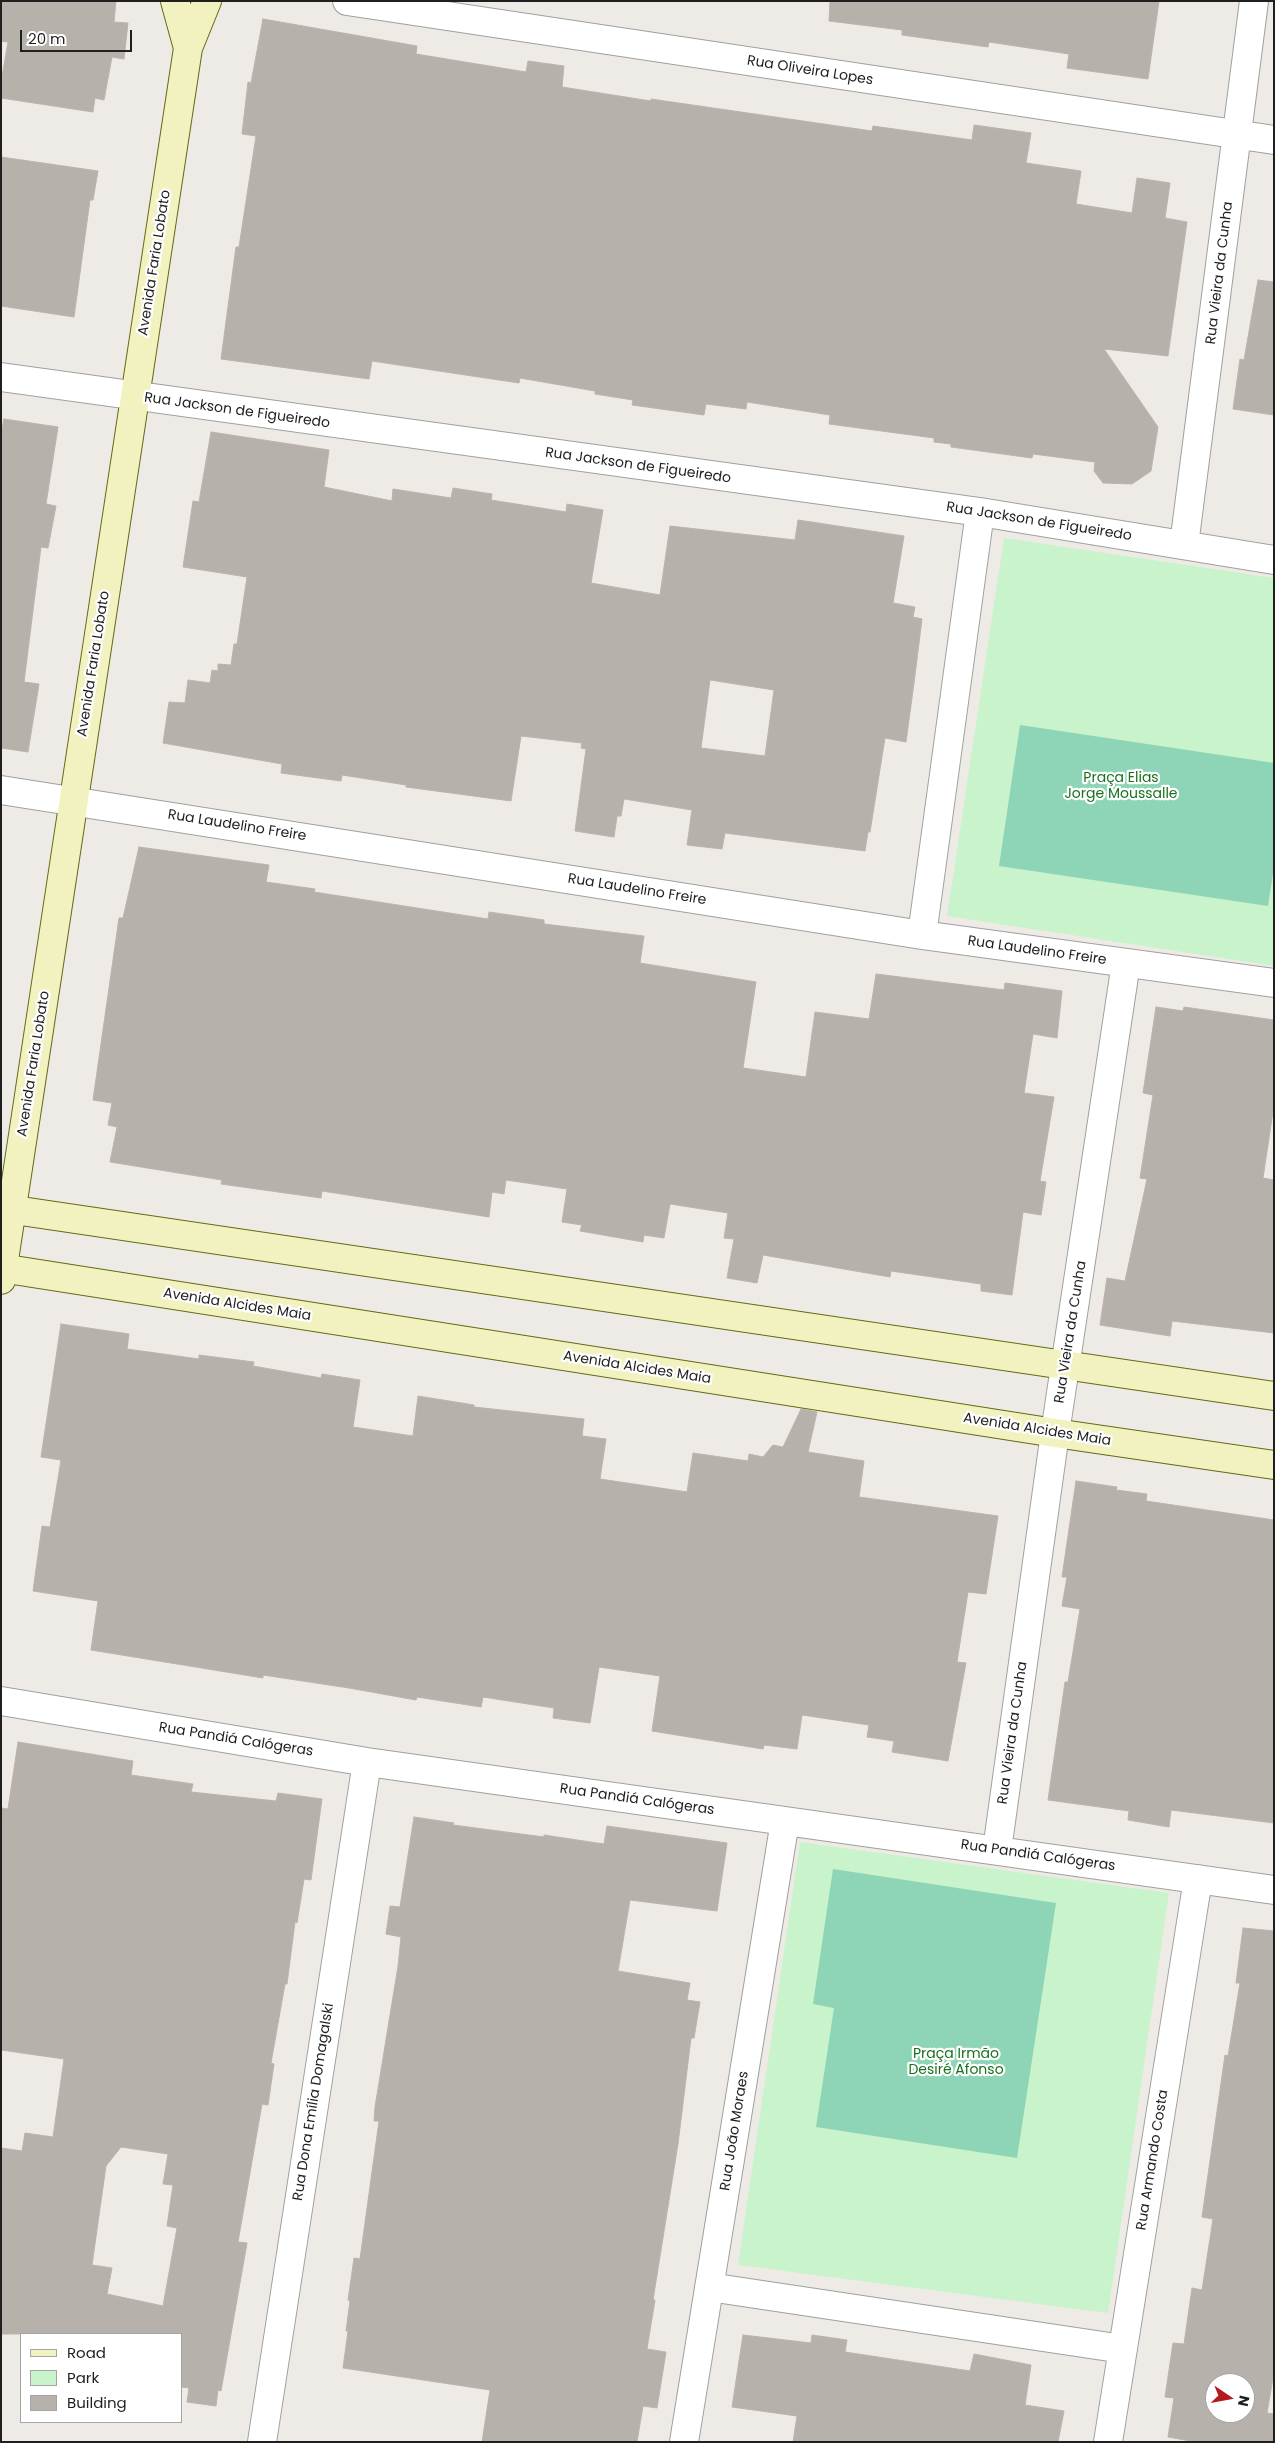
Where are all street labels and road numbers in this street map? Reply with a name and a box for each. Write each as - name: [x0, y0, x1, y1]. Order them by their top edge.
- street label: Rua Oliveira Lopes: [746, 53, 874, 89]
- street label: Avenida Faria Lobato: [135, 189, 175, 337]
- street label: Rua Vieira da Cunha: [1203, 201, 1237, 345]
- street label: Rua Jackson de Figueiredo: [143, 390, 331, 432]
- street label: Rua Jackson de Figueiredo: [544, 445, 732, 487]
- street label: Rua Jackson de Figueiredo: [945, 499, 1133, 545]
- street label: Avenida Faria Lobato: [74, 590, 114, 738]
- street label: Rua Laudelino Freire: [166, 807, 308, 845]
- street label: Rua Laudelino Freire: [566, 871, 708, 909]
- street label: Rua Laudelino Freire: [966, 933, 1108, 969]
- street label: Avenida Faria Lobato: [14, 990, 54, 1138]
- street label: Rua Vieira da Cunha: [1051, 1260, 1091, 1404]
- street label: Avenida Alcides Maia: [162, 1285, 312, 1325]
- street label: Avenida Alcides Maia: [562, 1348, 712, 1388]
- street label: Avenida Alcides Maia: [962, 1410, 1112, 1450]
- street label: Rua Vieira da Cunha: [995, 1661, 1031, 1805]
- street label: Rua Pandiá Calógeras: [158, 1719, 314, 1761]
- street label: Rua Pandiá Calógeras: [559, 1781, 715, 1819]
- street label: Rua Pandiá Calógeras: [960, 1837, 1116, 1875]
- street label: Rua Dona Emília Domagalski: [290, 2002, 338, 2202]
- street label: Rua João Moraes: [717, 2070, 753, 2192]
- street label: Rua Armando Costa: [1134, 2089, 1172, 2231]

